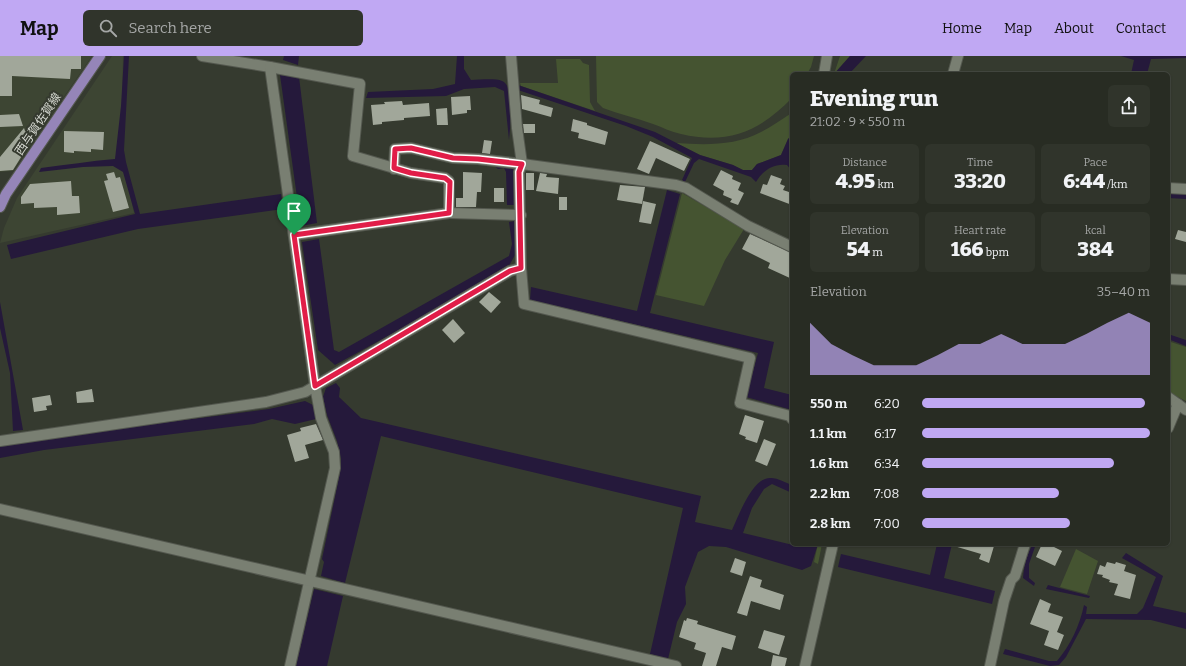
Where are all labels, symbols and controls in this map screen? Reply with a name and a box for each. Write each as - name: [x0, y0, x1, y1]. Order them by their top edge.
- search box: [83, 10, 363, 46]
- text: Map: [20, 17, 59, 40]
- icon: search: [97, 17, 119, 39]
- text: Search here: [129, 19, 212, 37]
- text: Home: [942, 20, 982, 37]
- text: Map: [1004, 20, 1032, 37]
- text: About: [1054, 20, 1094, 37]
- text: Contact: [1116, 20, 1166, 37]
- text: Evening run: [810, 85, 938, 112]
- button: share: [1108, 85, 1150, 127]
- street label: 西与賀佐賀線: [12, 90, 64, 158]
- text: 21:02 · 9 × 550 m: [810, 114, 905, 129]
- text: Distance: [842, 156, 887, 169]
- text: Time: [967, 156, 993, 169]
- text: Pace: [1083, 156, 1107, 169]
- text: 4.95: [835, 169, 875, 193]
- text: 33:20: [954, 169, 1006, 193]
- text: 6:44: [1063, 169, 1105, 193]
- text: km: [875, 178, 894, 191]
- text: /km: [1105, 178, 1127, 191]
- pin: [277, 194, 311, 235]
- icon: arrive: [283, 200, 305, 222]
- text: Elevation: [841, 224, 889, 237]
- text: Heart rate: [954, 224, 1006, 237]
- text: kcal: [1085, 224, 1106, 237]
- text: 54: [847, 237, 870, 261]
- text: 166: [951, 237, 984, 261]
- text: 384: [1077, 237, 1113, 261]
- text: m: [870, 246, 883, 259]
- text: bpm: [984, 246, 1009, 259]
- text: Elevation: [810, 284, 867, 299]
- text: 35–40 m: [1097, 284, 1150, 299]
- text: 550 m: [810, 396, 847, 411]
- text: 6:20: [874, 396, 900, 411]
- text: 1.1 km: [810, 426, 846, 441]
- text: 6:17: [874, 426, 896, 441]
- text: 1.6 km: [810, 456, 848, 471]
- text: 6:34: [874, 456, 899, 471]
- text: 2.2 km: [810, 486, 850, 501]
- text: 7:08: [874, 486, 899, 501]
- text: 2.8 km: [810, 516, 850, 531]
- text: 7:00: [874, 516, 900, 531]

